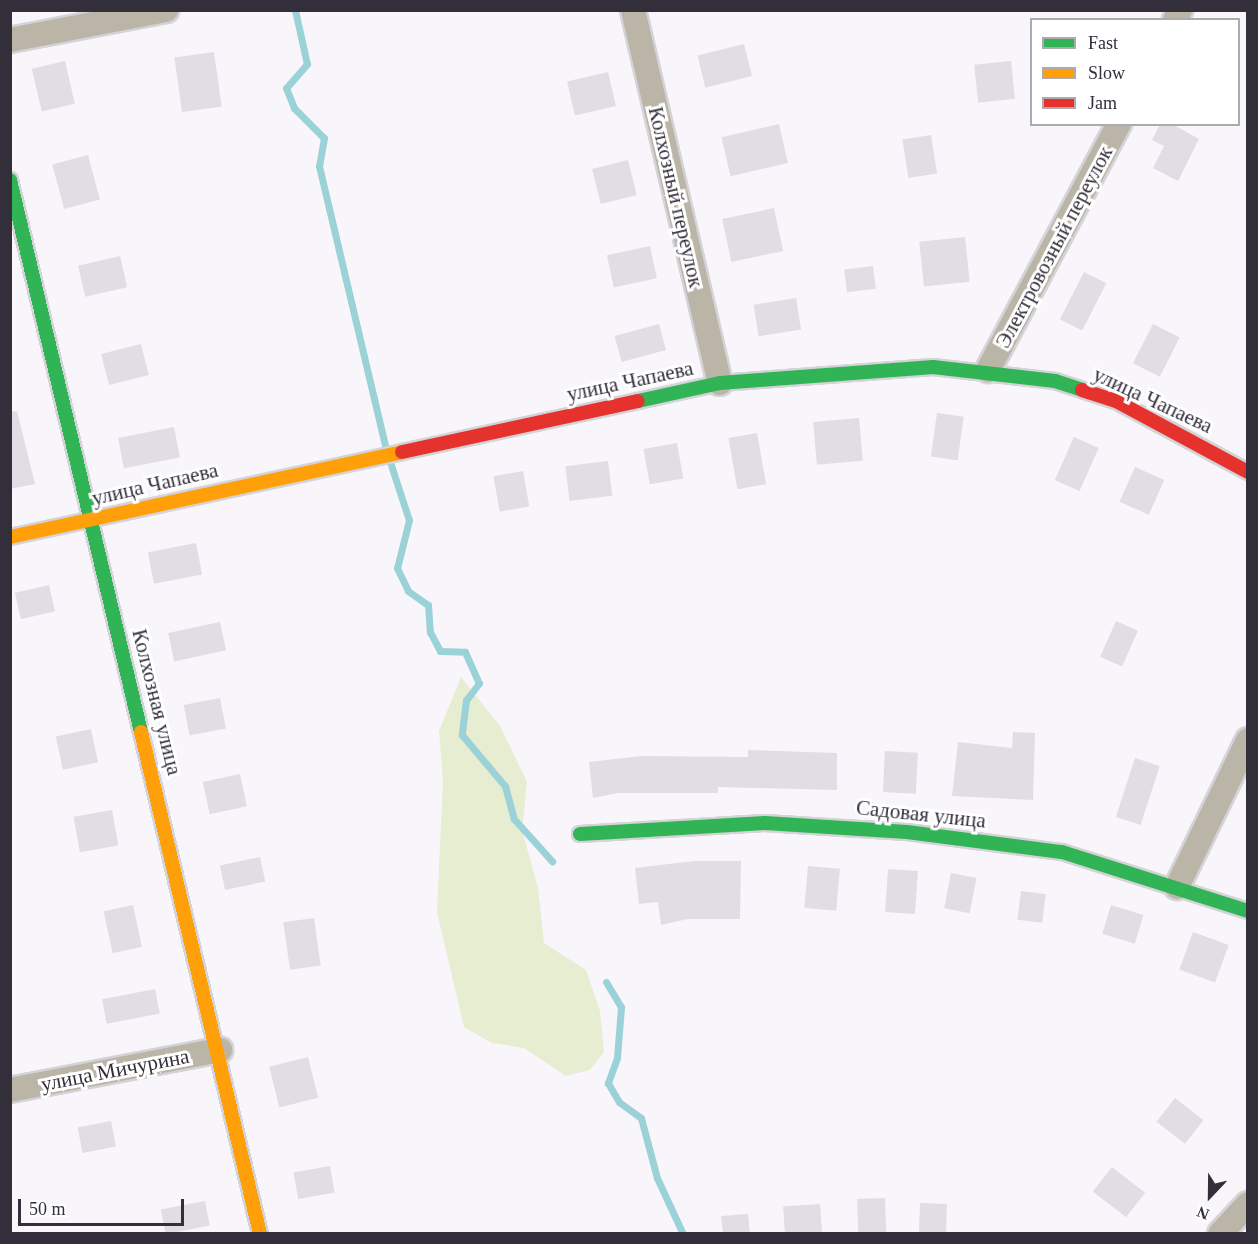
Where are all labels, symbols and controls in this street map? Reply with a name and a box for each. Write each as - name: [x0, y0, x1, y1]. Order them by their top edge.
- legend: [1030, 18, 1240, 126]
- text: Fast: [1088, 33, 1118, 53]
- text: Slow: [1088, 63, 1125, 83]
- text: Jam: [1088, 93, 1117, 113]
- street label: Колхозный переулок: [643, 104, 709, 290]
- street label: Электровозный переулок: [990, 142, 1118, 352]
- street label: улица Чапаева: [564, 355, 696, 407]
- street label: улица Чапаева: [1089, 361, 1217, 439]
- street label: улица Чапаева: [89, 457, 221, 511]
- street label: Колхозная улица: [127, 626, 187, 778]
- street label: Садовая улица: [855, 795, 987, 833]
- street label: улица Мичурина: [39, 1043, 191, 1097]
- north arrow: [1180, 1166, 1240, 1226]
- scale bar: [21, 1187, 188, 1225]
- text: 50 m: [29, 1199, 66, 1219]
- text: N: [1195, 1203, 1212, 1223]

